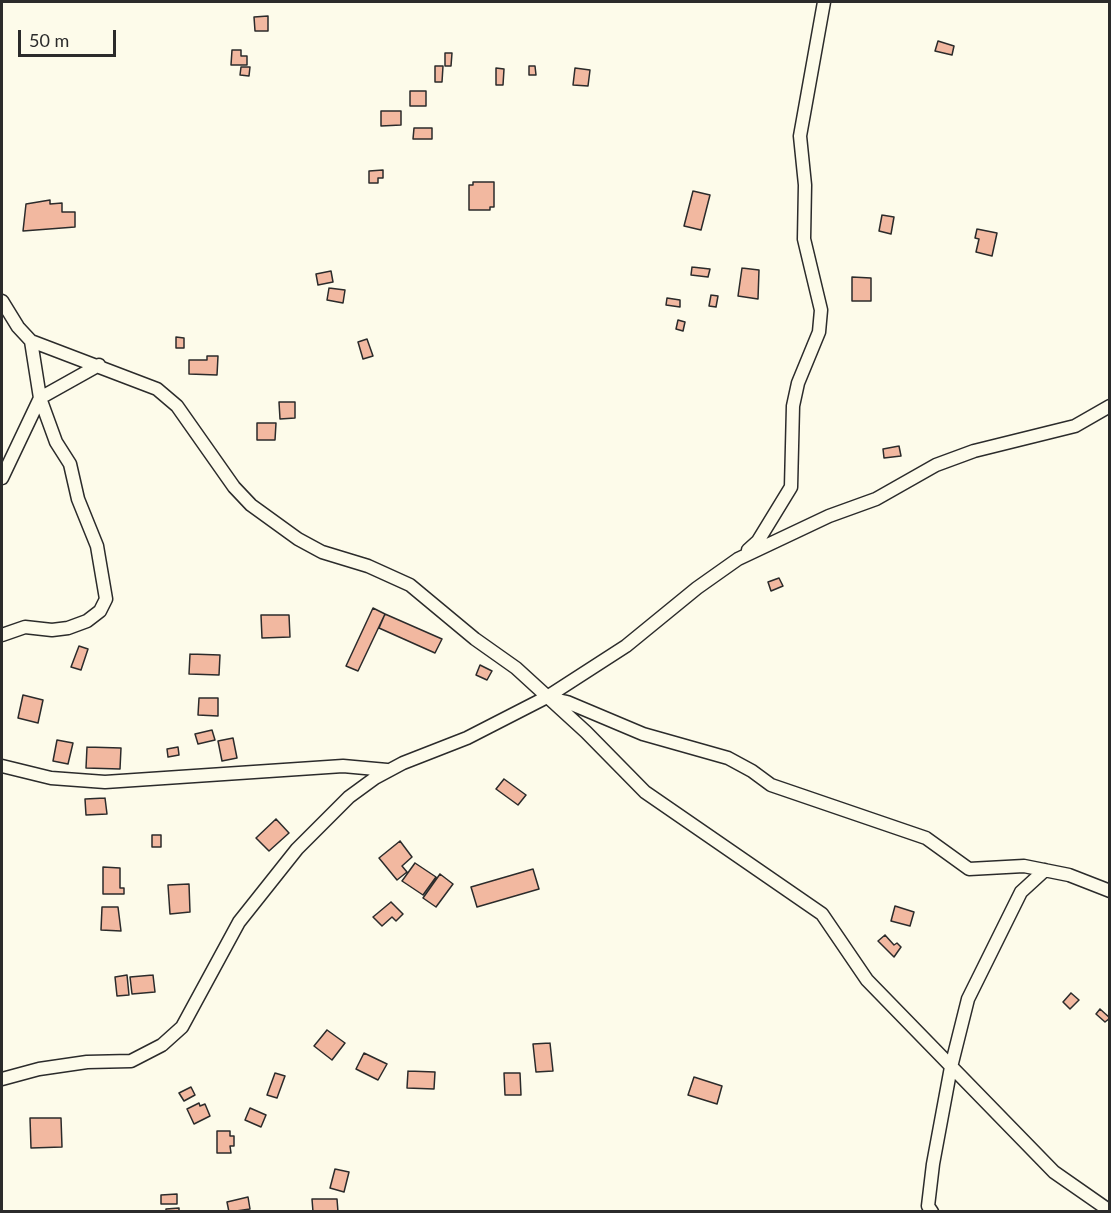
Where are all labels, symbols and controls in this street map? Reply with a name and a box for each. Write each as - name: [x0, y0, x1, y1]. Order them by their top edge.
- scale bar: [21, 18, 118, 56]
- text: 50 m: [29, 29, 69, 51]

